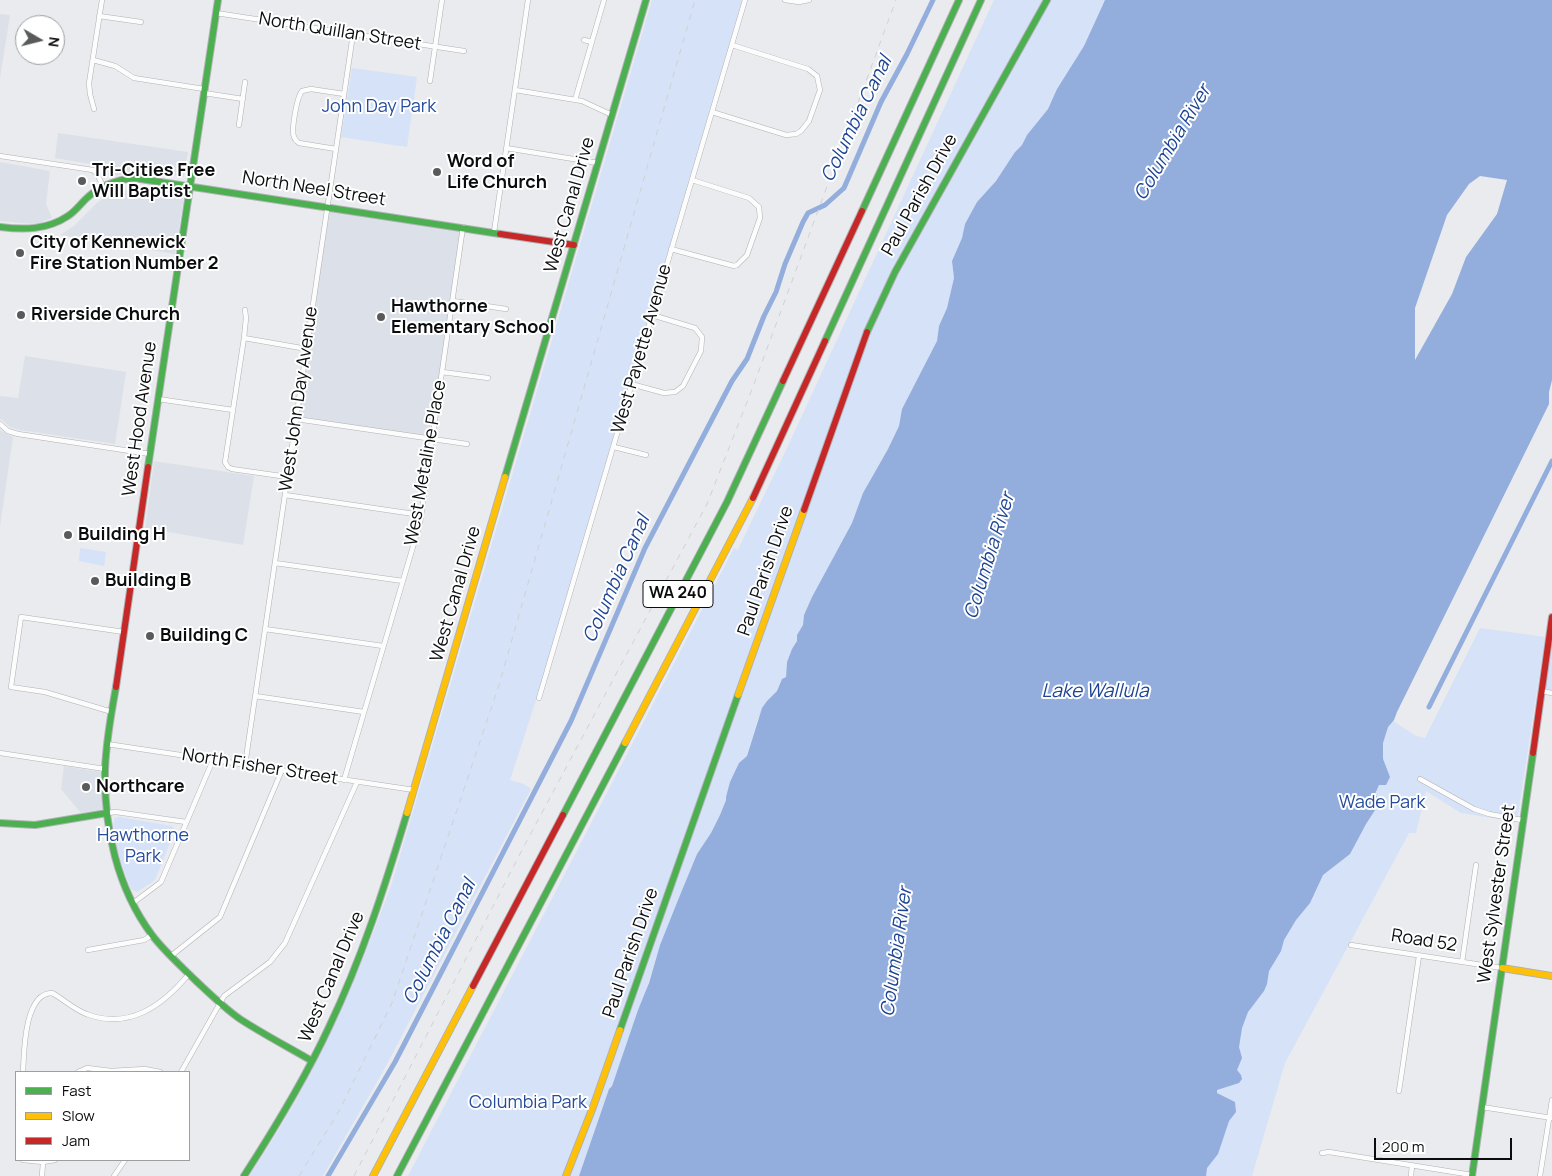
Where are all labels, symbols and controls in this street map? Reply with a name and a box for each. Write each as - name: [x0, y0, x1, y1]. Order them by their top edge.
- street label: North Quillan Street: [257, 8, 423, 56]
- north arrow: [15, 15, 65, 65]
- text: N: [44, 36, 64, 48]
- water label: Columbia Canal: [817, 52, 897, 186]
- water label: Columbia River: [1130, 81, 1216, 205]
- park label: John Day Park: [322, 96, 436, 118]
- street label: Paul Parish Drive: [878, 130, 962, 260]
- street label: West Canal Drive: [540, 135, 600, 275]
- place label: Word of Life Church: [447, 151, 547, 193]
- place label: Tri-Cities Free Will Baptist: [92, 160, 215, 202]
- marker: Word of Life Church: [431, 166, 443, 178]
- street label: North Neel Street: [241, 167, 387, 211]
- marker: Tri-Cities Free Will Baptist: [76, 175, 88, 187]
- place label: City of Kennewick Fire Station Number 2: [30, 232, 219, 274]
- marker: City of Kennewick Fire Station Number 2: [14, 247, 26, 259]
- street label: West Payette Avenue: [607, 262, 677, 436]
- place label: Hawthorne Elementary School: [391, 296, 554, 338]
- place label: Riverside Church: [31, 304, 180, 326]
- street label: West John Day Avenue: [275, 305, 323, 493]
- marker: Riverside Church: [15, 309, 27, 321]
- marker: Hawthorne Elementary School: [375, 311, 387, 323]
- street label: West Hood Avenue: [118, 340, 162, 498]
- street label: West Metaline Place: [401, 378, 451, 548]
- water label: Columbia River: [960, 490, 1020, 622]
- street label: Paul Parish Drive: [734, 503, 798, 639]
- water label: Columbia Canal: [579, 512, 655, 646]
- place label: Building H: [78, 524, 166, 546]
- street label: West Canal Drive: [426, 524, 486, 664]
- marker: Building H: [62, 529, 74, 541]
- place label: Building B: [105, 570, 191, 592]
- marker: Building B: [89, 575, 101, 587]
- road number: WA 240: [643, 580, 713, 608]
- place label: Building C: [160, 625, 248, 647]
- marker: Building C: [144, 630, 156, 642]
- water label: Lake Wallula: [1041, 681, 1149, 703]
- street label: North Fisher Street: [180, 744, 340, 790]
- place label: Northcare: [96, 776, 185, 798]
- marker: Northcare: [80, 781, 92, 793]
- park label: Wade Park: [1339, 792, 1425, 814]
- street label: West Sylvester Street: [1474, 803, 1520, 985]
- park label: Hawthorne Park: [97, 825, 189, 868]
- water label: Columbia Canal: [399, 876, 481, 1008]
- street label: Paul Parish Drive: [599, 885, 663, 1021]
- water label: Columbia River: [877, 886, 917, 1018]
- street label: West Canal Drive: [295, 908, 369, 1046]
- street label: Road 52: [1390, 925, 1458, 957]
- legend: [15, 1071, 190, 1161]
- text: Fast: [62, 1080, 91, 1101]
- park label: Columbia Park: [469, 1092, 587, 1114]
- text: Slow: [62, 1105, 95, 1126]
- scale bar: [1377, 1128, 1514, 1160]
- text: Jam: [62, 1130, 90, 1151]
- text: 200 m: [1382, 1136, 1425, 1157]

